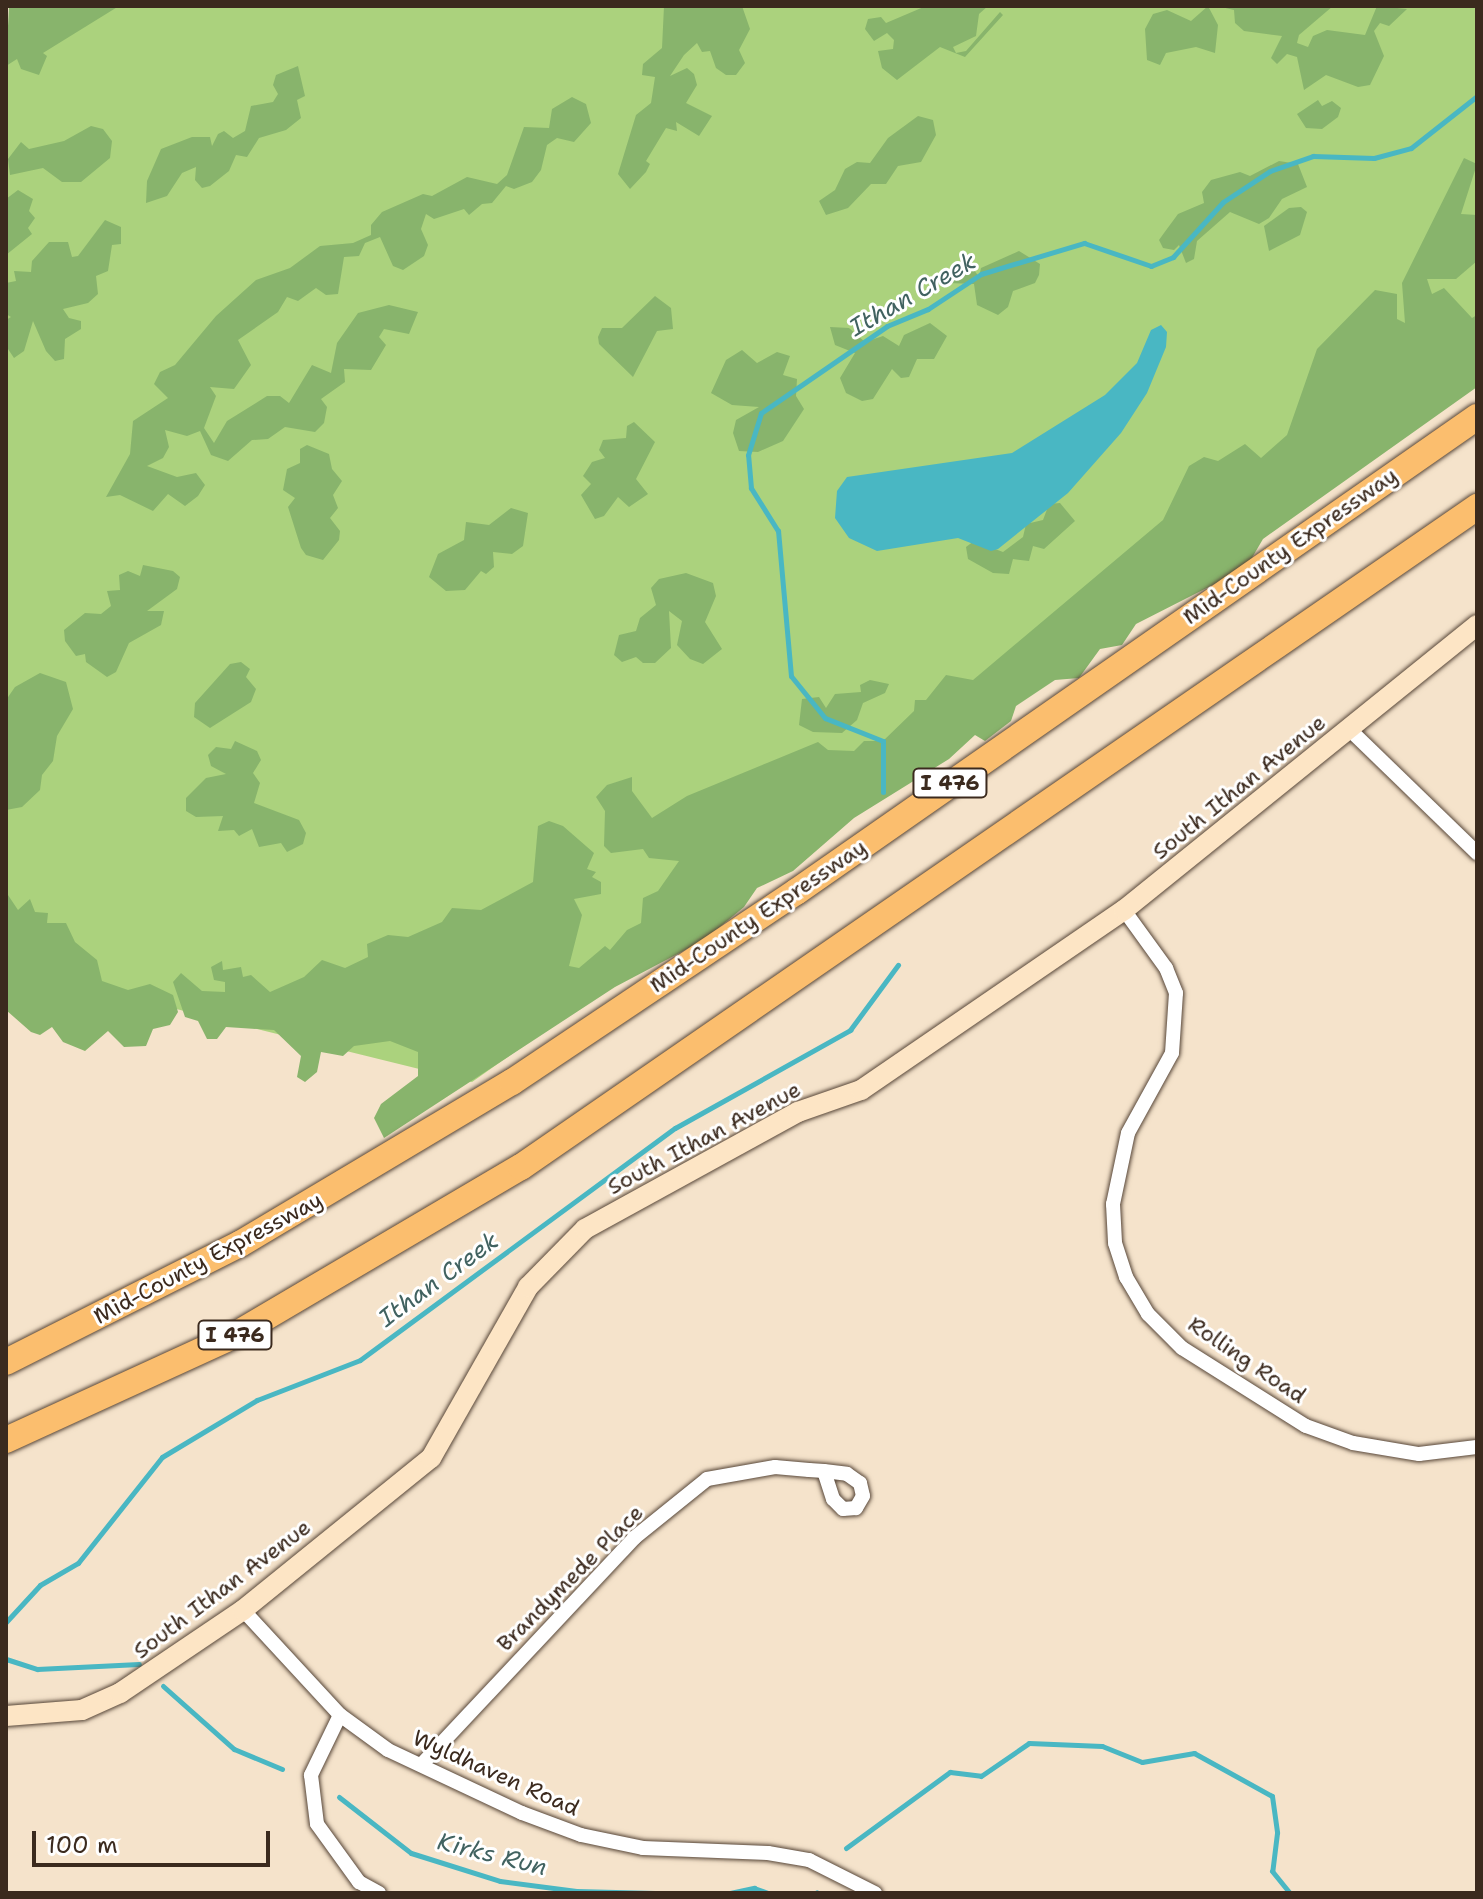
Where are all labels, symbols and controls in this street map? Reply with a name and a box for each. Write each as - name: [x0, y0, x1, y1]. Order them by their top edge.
- water label: Ithan Creek: [845, 247, 981, 343]
- street label: Mid-County Expressway: [1178, 462, 1402, 630]
- street label: South Ithan Avenue: [1147, 709, 1331, 865]
- road number: I 476: [912, 767, 988, 799]
- street label: Mid-County Expressway: [645, 834, 871, 998]
- street label: South Ithan Avenue: [603, 1076, 805, 1200]
- street label: Mid-County Expressway: [89, 1186, 327, 1330]
- water label: Ithan Creek: [373, 1227, 505, 1333]
- street label: Rolling Road: [1183, 1311, 1311, 1409]
- road number: I 476: [197, 1319, 273, 1351]
- street label: Brandymede Place: [491, 1499, 649, 1657]
- street label: South Ithan Avenue: [128, 1514, 316, 1664]
- street label: Wyldhaven Road: [409, 1724, 583, 1822]
- scale bar: [36, 1815, 274, 1865]
- water label: Kirks Run: [434, 1828, 550, 1882]
- text: 100 m: [46, 1829, 118, 1861]

